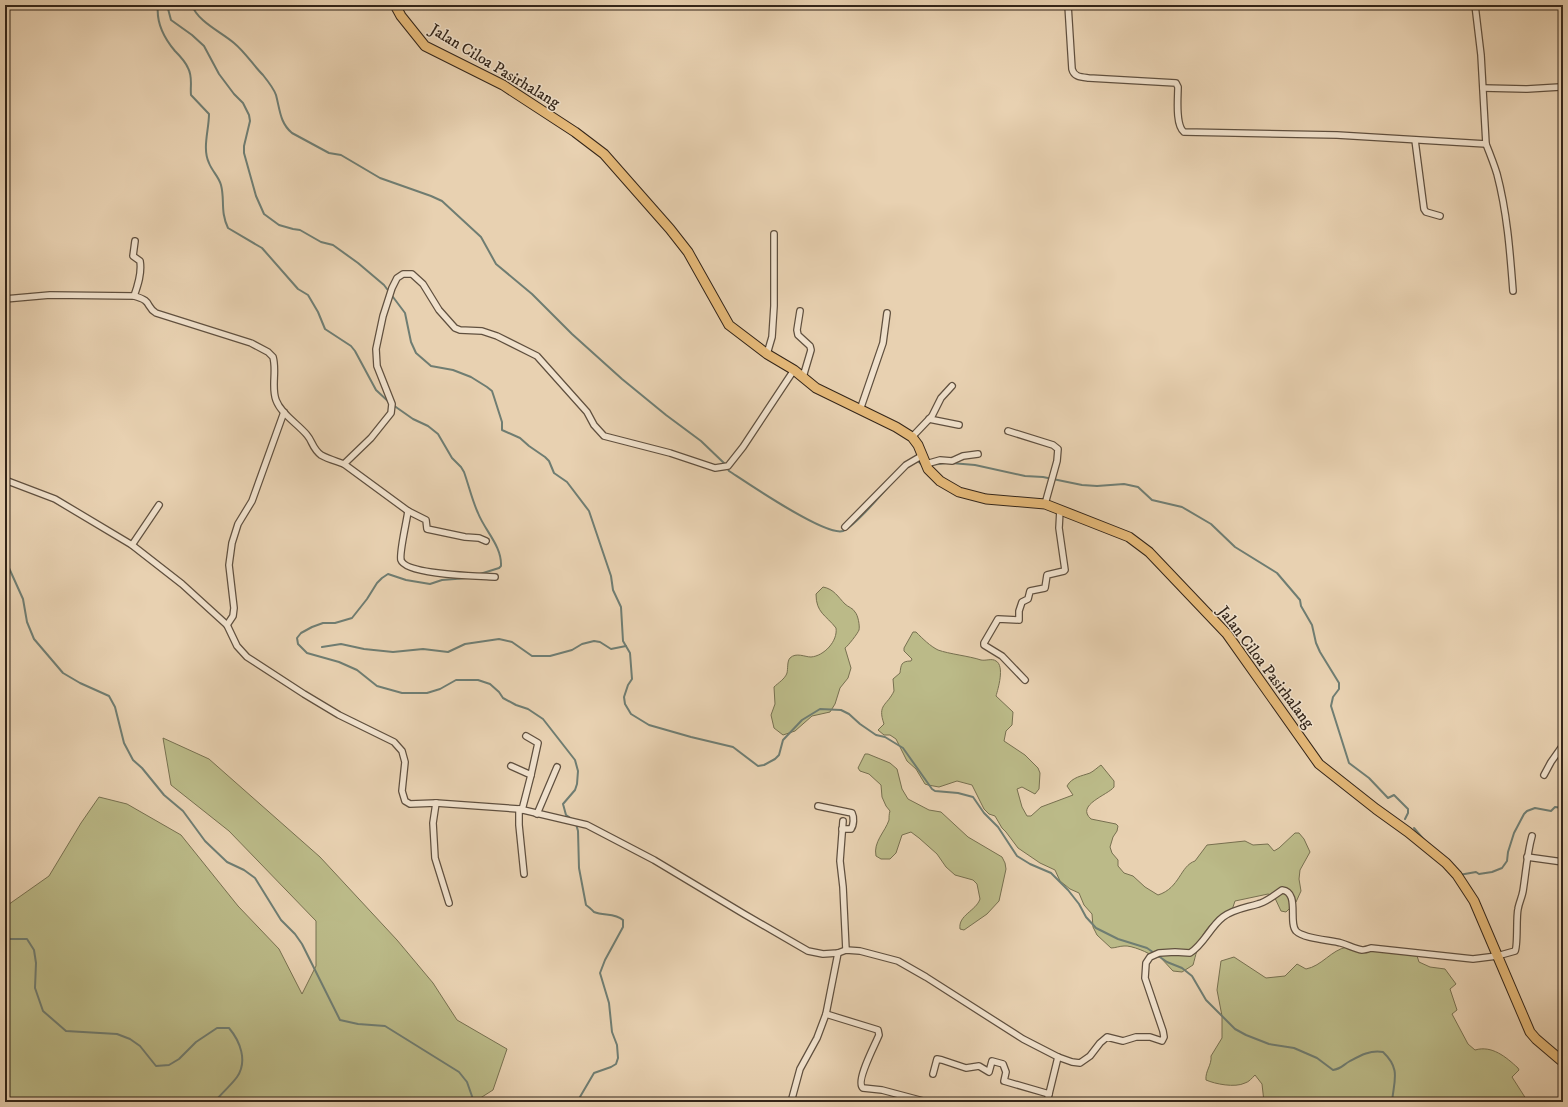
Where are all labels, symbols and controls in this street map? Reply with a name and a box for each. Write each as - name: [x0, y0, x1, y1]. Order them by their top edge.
- street label: Jalan Ciloa Pasirhalang: [425, 18, 564, 113]
- street label: Jalan Ciloa Pasirhalang: [1212, 600, 1319, 732]

